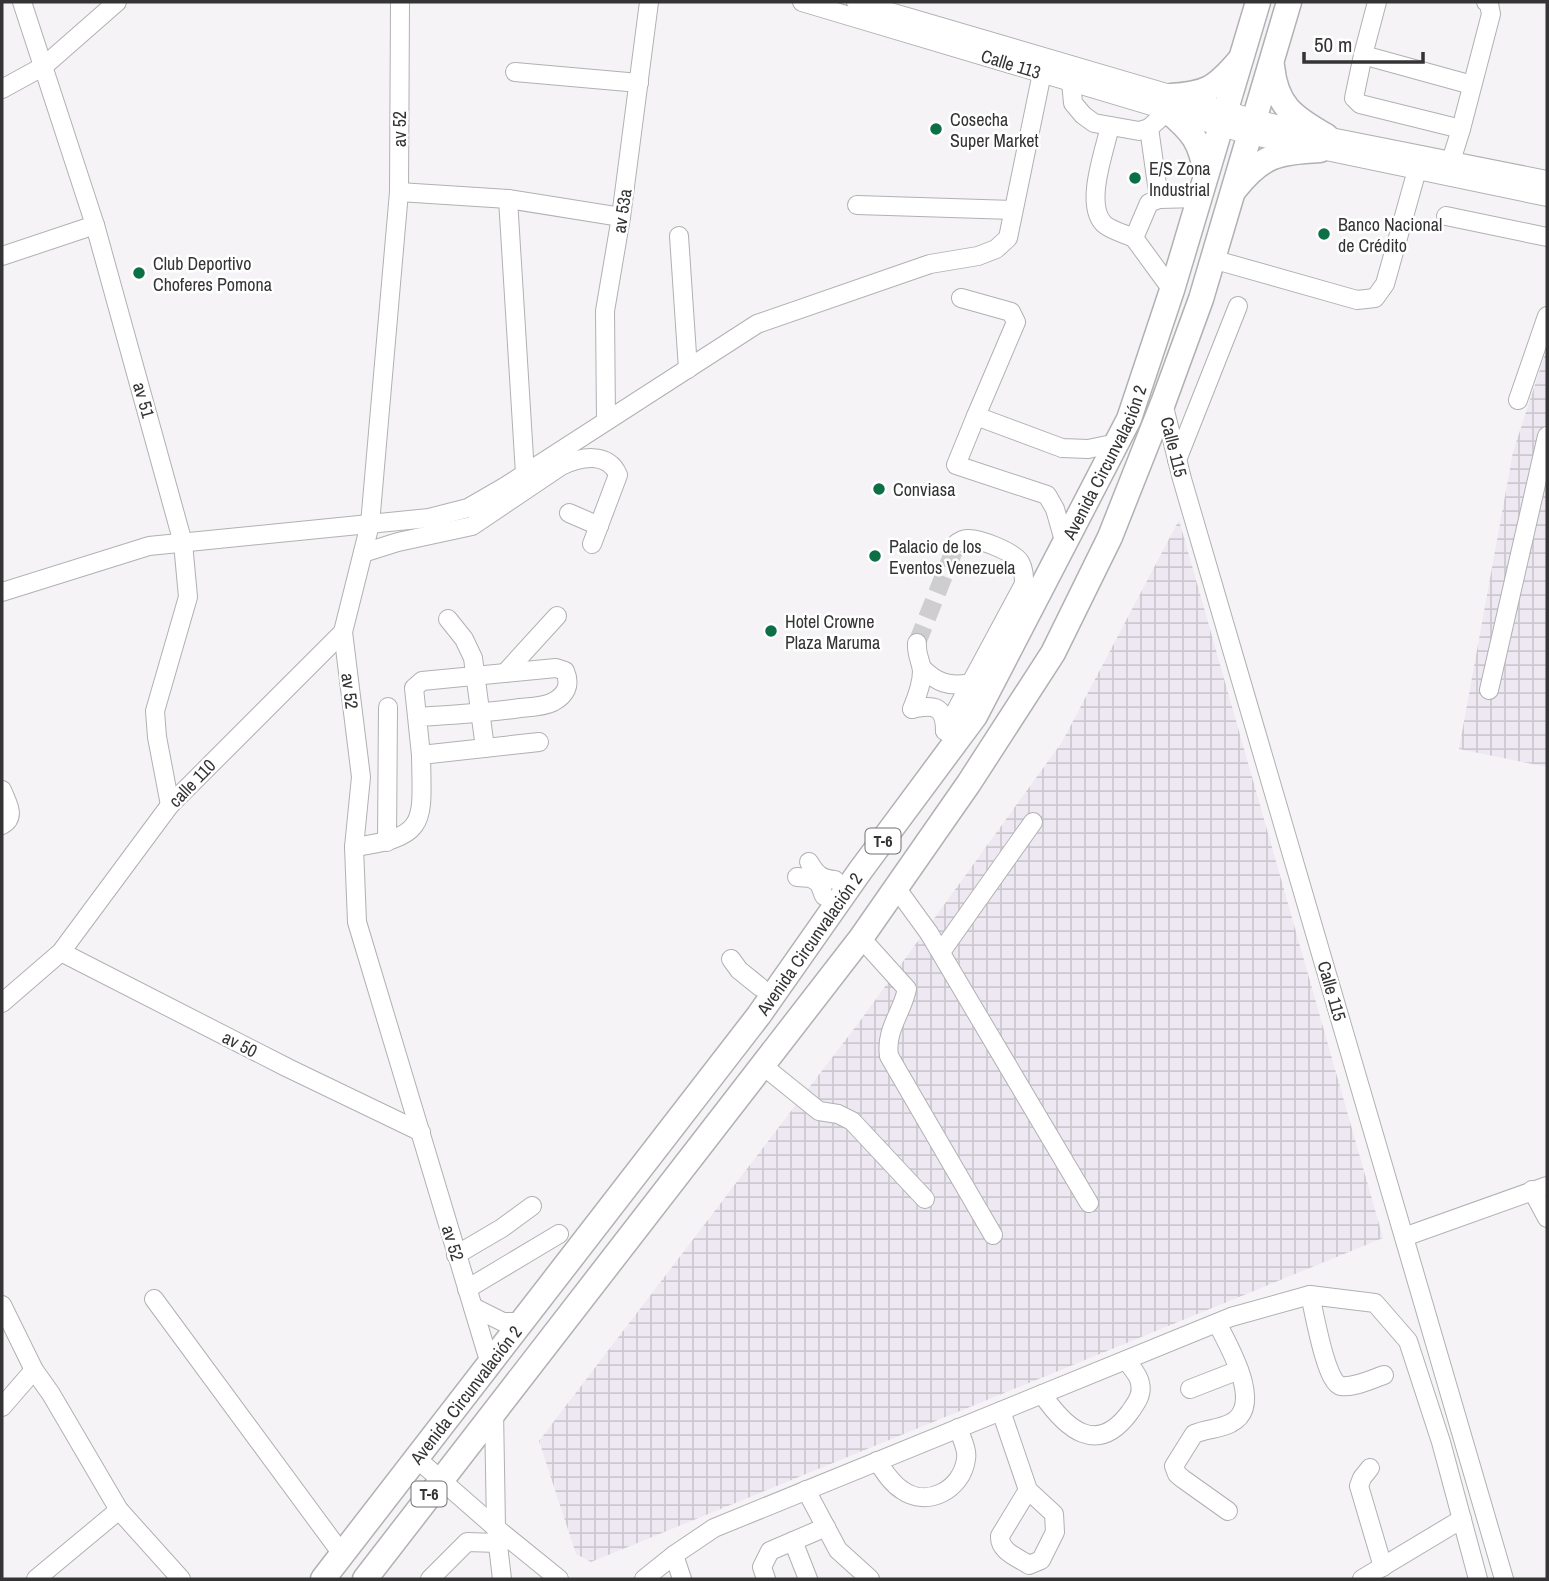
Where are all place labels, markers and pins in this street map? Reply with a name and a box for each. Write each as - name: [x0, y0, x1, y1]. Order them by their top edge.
- place label: Cosecha Super Market: [950, 107, 1039, 153]
- marker: Cosecha Super Market: [928, 121, 944, 137]
- place label: E/S Zona Industrial: [1149, 156, 1211, 202]
- marker: E/S Zona Industrial: [1127, 170, 1143, 186]
- place label: Banco Nacional de Crédito: [1338, 212, 1442, 258]
- marker: Banco Nacional de Crédito: [1316, 226, 1332, 242]
- place label: Club Deportivo Choferes Pomona: [153, 251, 272, 297]
- marker: Club Deportivo Choferes Pomona: [131, 265, 147, 281]
- place label: Conviasa: [893, 477, 955, 502]
- marker: Conviasa: [871, 481, 887, 497]
- place label: Palacio de los Eventos Venezuela: [889, 534, 1015, 580]
- marker: Palacio de los Eventos Venezuela: [867, 548, 883, 564]
- place label: Hotel Crowne Plaza Maruma: [785, 609, 880, 655]
- marker: Hotel Crowne Plaza Maruma: [763, 623, 779, 639]

